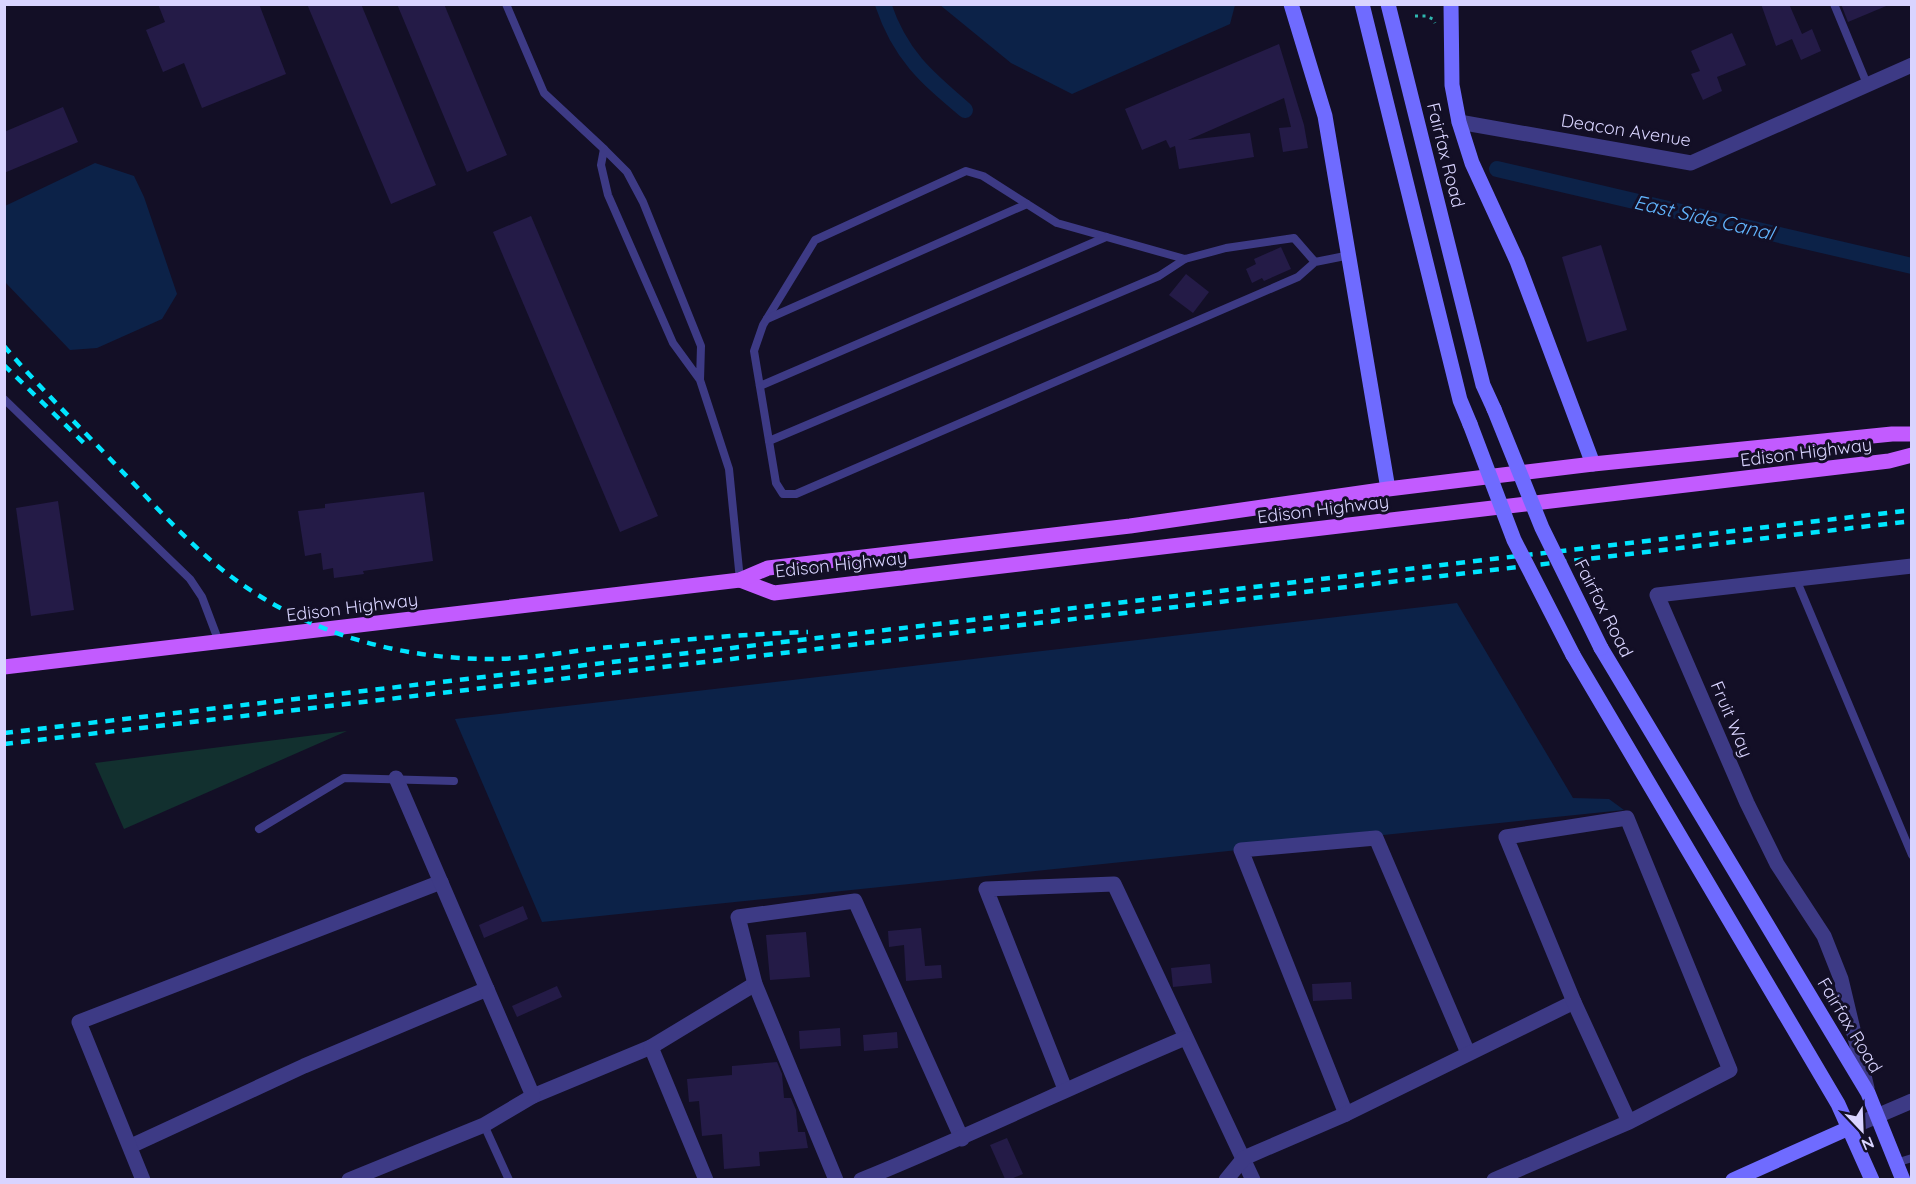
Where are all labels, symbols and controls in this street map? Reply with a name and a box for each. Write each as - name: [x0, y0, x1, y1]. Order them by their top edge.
- street label: Fairfax Road: [1422, 100, 1470, 210]
- street label: Deacon Avenue: [1559, 108, 1693, 152]
- water label: East Side Canal: [1632, 189, 1779, 246]
- street label: Edison Highway: [1739, 433, 1873, 471]
- street label: Edison Highway: [1256, 490, 1390, 528]
- street label: Edison Highway: [774, 546, 908, 582]
- street label: Fairfax Road: [1569, 555, 1639, 661]
- street label: Edison Highway: [285, 588, 419, 626]
- street label: Fruit Way: [1706, 677, 1758, 761]
- street label: Fairfax Road: [1813, 973, 1887, 1077]
- north arrow: [1832, 1100, 1892, 1160]
- text: N: [1859, 1132, 1877, 1155]

